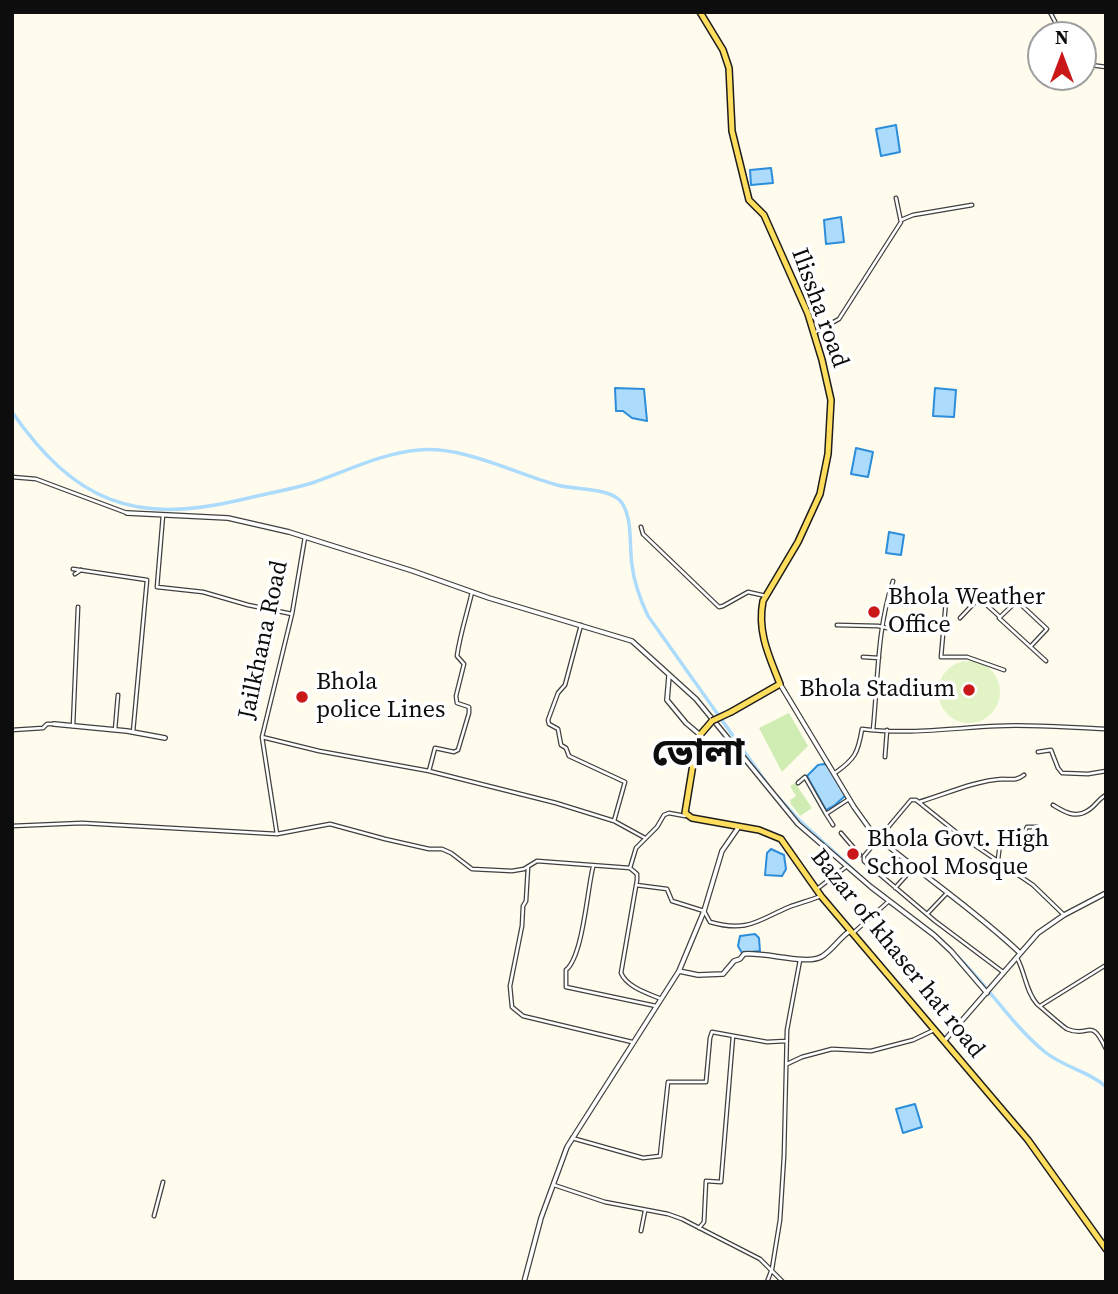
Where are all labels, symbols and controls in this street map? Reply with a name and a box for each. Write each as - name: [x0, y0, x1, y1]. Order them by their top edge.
- north arrow: [1027, 21, 1097, 91]
- text: N: [1055, 24, 1069, 50]
- street label: Ilissha road: [784, 244, 854, 372]
- street label: Jailkhana Road: [233, 558, 295, 722]
- place label: Bhola Weather Office: [888, 584, 1045, 640]
- marker: Bhola Weather Office: [866, 604, 882, 620]
- place label: Bhola police Lines: [316, 669, 445, 725]
- place label: Bhola Stadium: [800, 676, 955, 704]
- marker: Bhola Stadium: [961, 682, 977, 698]
- marker: Bhola police Lines: [294, 689, 310, 705]
- district label: ভোলা: [652, 732, 744, 778]
- place label: Bhola Govt. High School Mosque: [867, 826, 1049, 882]
- street label: Bazar of khaser hat road: [804, 844, 990, 1064]
- marker: Bhola Govt. High School Mosque: [845, 846, 861, 862]

